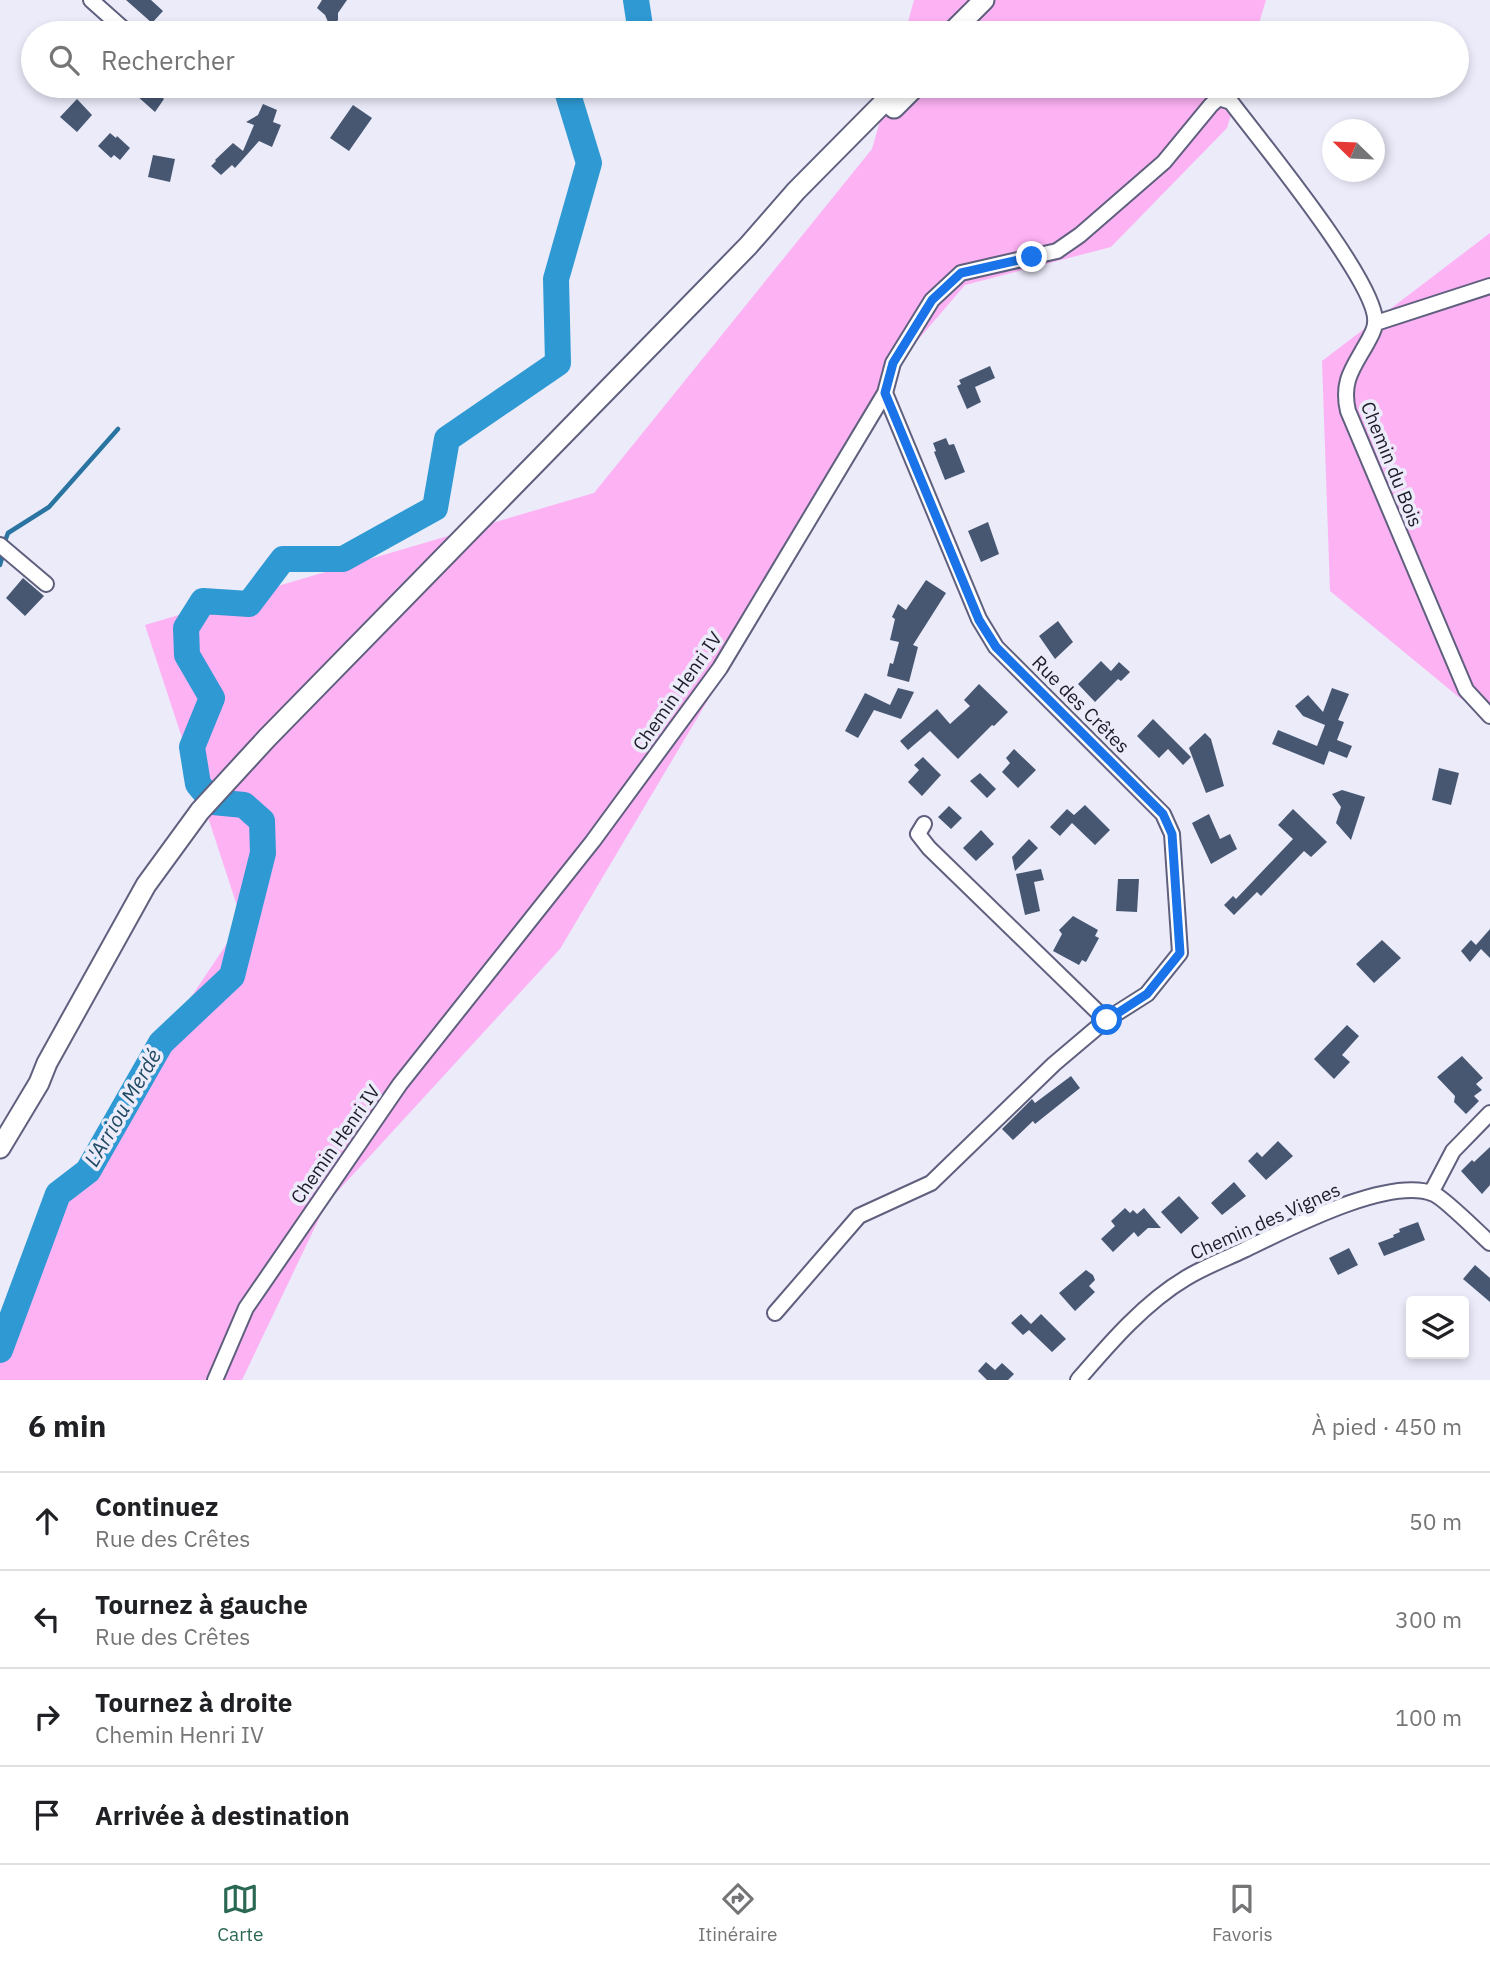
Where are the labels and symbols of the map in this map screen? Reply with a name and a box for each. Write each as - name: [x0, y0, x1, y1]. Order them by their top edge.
- north arrow: [1322, 119, 1385, 182]
- route end: [1016, 241, 1047, 272]
- street label: Chemin du Bois: [1356, 398, 1428, 530]
- street label: Chemin Henri IV: [627, 627, 727, 755]
- street label: Rue des Crêtes: [1027, 650, 1135, 758]
- route start: [1091, 1004, 1122, 1035]
- water label: L'Arriou Merdé: [77, 1043, 167, 1171]
- street label: Chemin Henri IV: [285, 1080, 385, 1208]
- street label: Chemin des Vignes: [1186, 1177, 1344, 1265]

